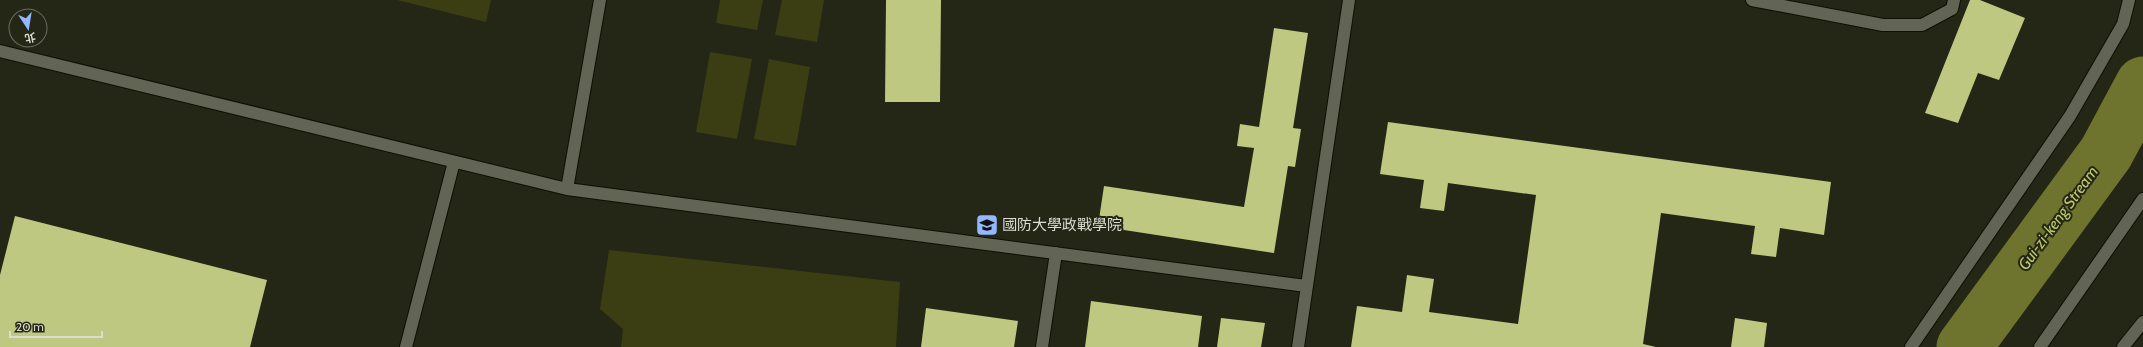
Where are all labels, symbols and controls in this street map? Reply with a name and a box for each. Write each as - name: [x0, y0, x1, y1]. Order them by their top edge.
- north arrow: [8, 8, 48, 48]
- text: 北: [23, 30, 37, 46]
- water label: Gui-zi-keng Stream: [2014, 162, 2102, 274]
- school or university icon: 國防大學政戰學院: [974, 212, 1000, 238]
- place label: 國防大學政戰學院: [1002, 216, 1122, 234]
- scale bar: [10, 313, 102, 339]
- text: 20 m: [16, 319, 44, 334]

